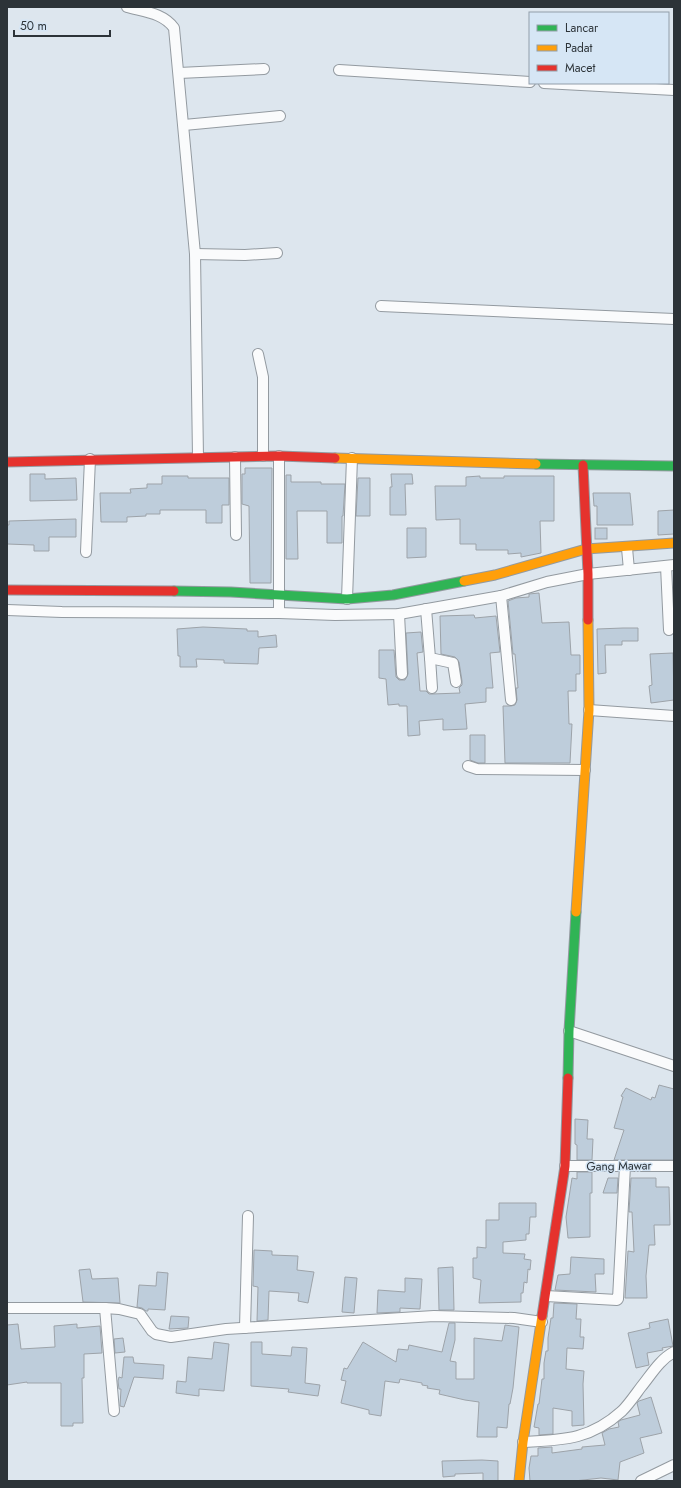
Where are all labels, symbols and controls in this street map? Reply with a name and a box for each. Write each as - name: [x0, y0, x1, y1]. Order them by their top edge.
- scale bar: [14, 12, 110, 38]
- legend: [529, 12, 669, 84]
- text: 50 m: [20, 17, 47, 35]
- text: Lancar: [565, 19, 599, 37]
- text: Padat: [565, 39, 593, 57]
- text: Macet: [565, 59, 595, 77]
- street label: Gang Mawar: [586, 1156, 653, 1176]

